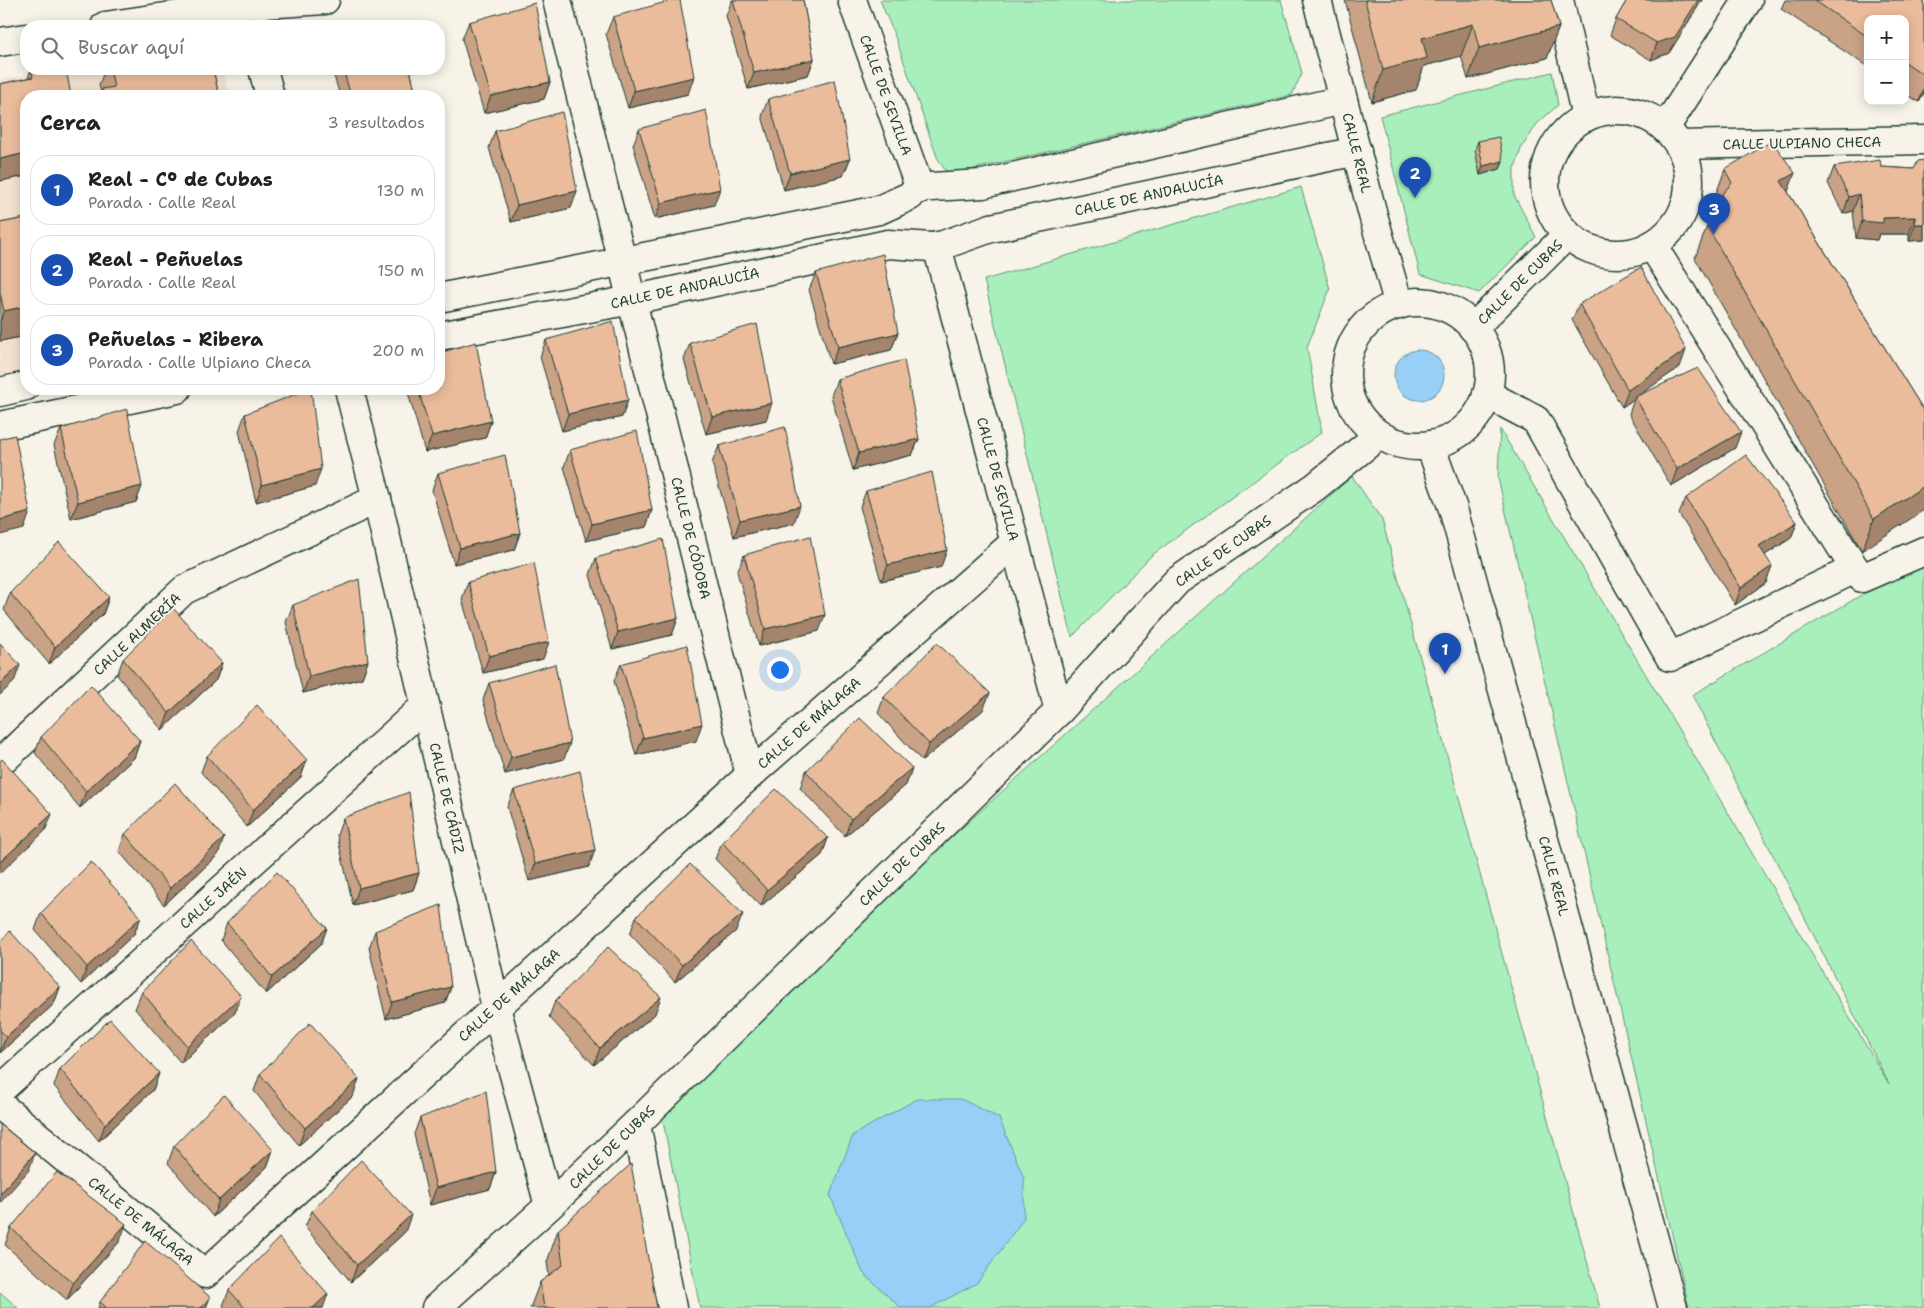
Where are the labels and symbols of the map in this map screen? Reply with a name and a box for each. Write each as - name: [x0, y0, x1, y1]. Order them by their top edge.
- street label: CALLE DE SEVILLA: [856, 32, 916, 158]
- street label: CALLE REAL: [1338, 111, 1376, 195]
- street label: CALLE ULPIANO CHECA: [1723, 133, 1881, 153]
- pin: 2: [1399, 157, 1431, 198]
- street label: CALLE DE ANDALUCÍA: [1073, 170, 1225, 220]
- pin: 3: [1698, 193, 1730, 234]
- street label: CALLE DE CUBAS: [1474, 235, 1567, 328]
- street label: CALLE DE ANDALUCÍA: [609, 263, 761, 313]
- street label: CALLE DE SEVILLA: [973, 415, 1023, 543]
- street label: CALLE DE CÓDOBA: [667, 475, 715, 601]
- street label: CALLE DE CUBAS: [1171, 511, 1275, 591]
- street label: CALLE ALMERÍA: [90, 589, 184, 679]
- pin: 1: [1429, 633, 1461, 674]
- your location: [767, 657, 793, 683]
- street label: CALLE DE MÁLAGA: [754, 673, 864, 773]
- street label: CALLE DE CÁDIZ: [426, 741, 469, 856]
- street label: CALLE DE CUBAS: [855, 818, 949, 910]
- street label: CALLE REAL: [1535, 834, 1573, 918]
- street label: CALLE JAÉN: [176, 863, 250, 933]
- street label: CALLE DE MÁLAGA: [454, 944, 564, 1046]
- street label: CALLE DE CUBAS: [565, 1101, 659, 1193]
- street label: CALLE DE MÁLAGA: [84, 1173, 198, 1269]

